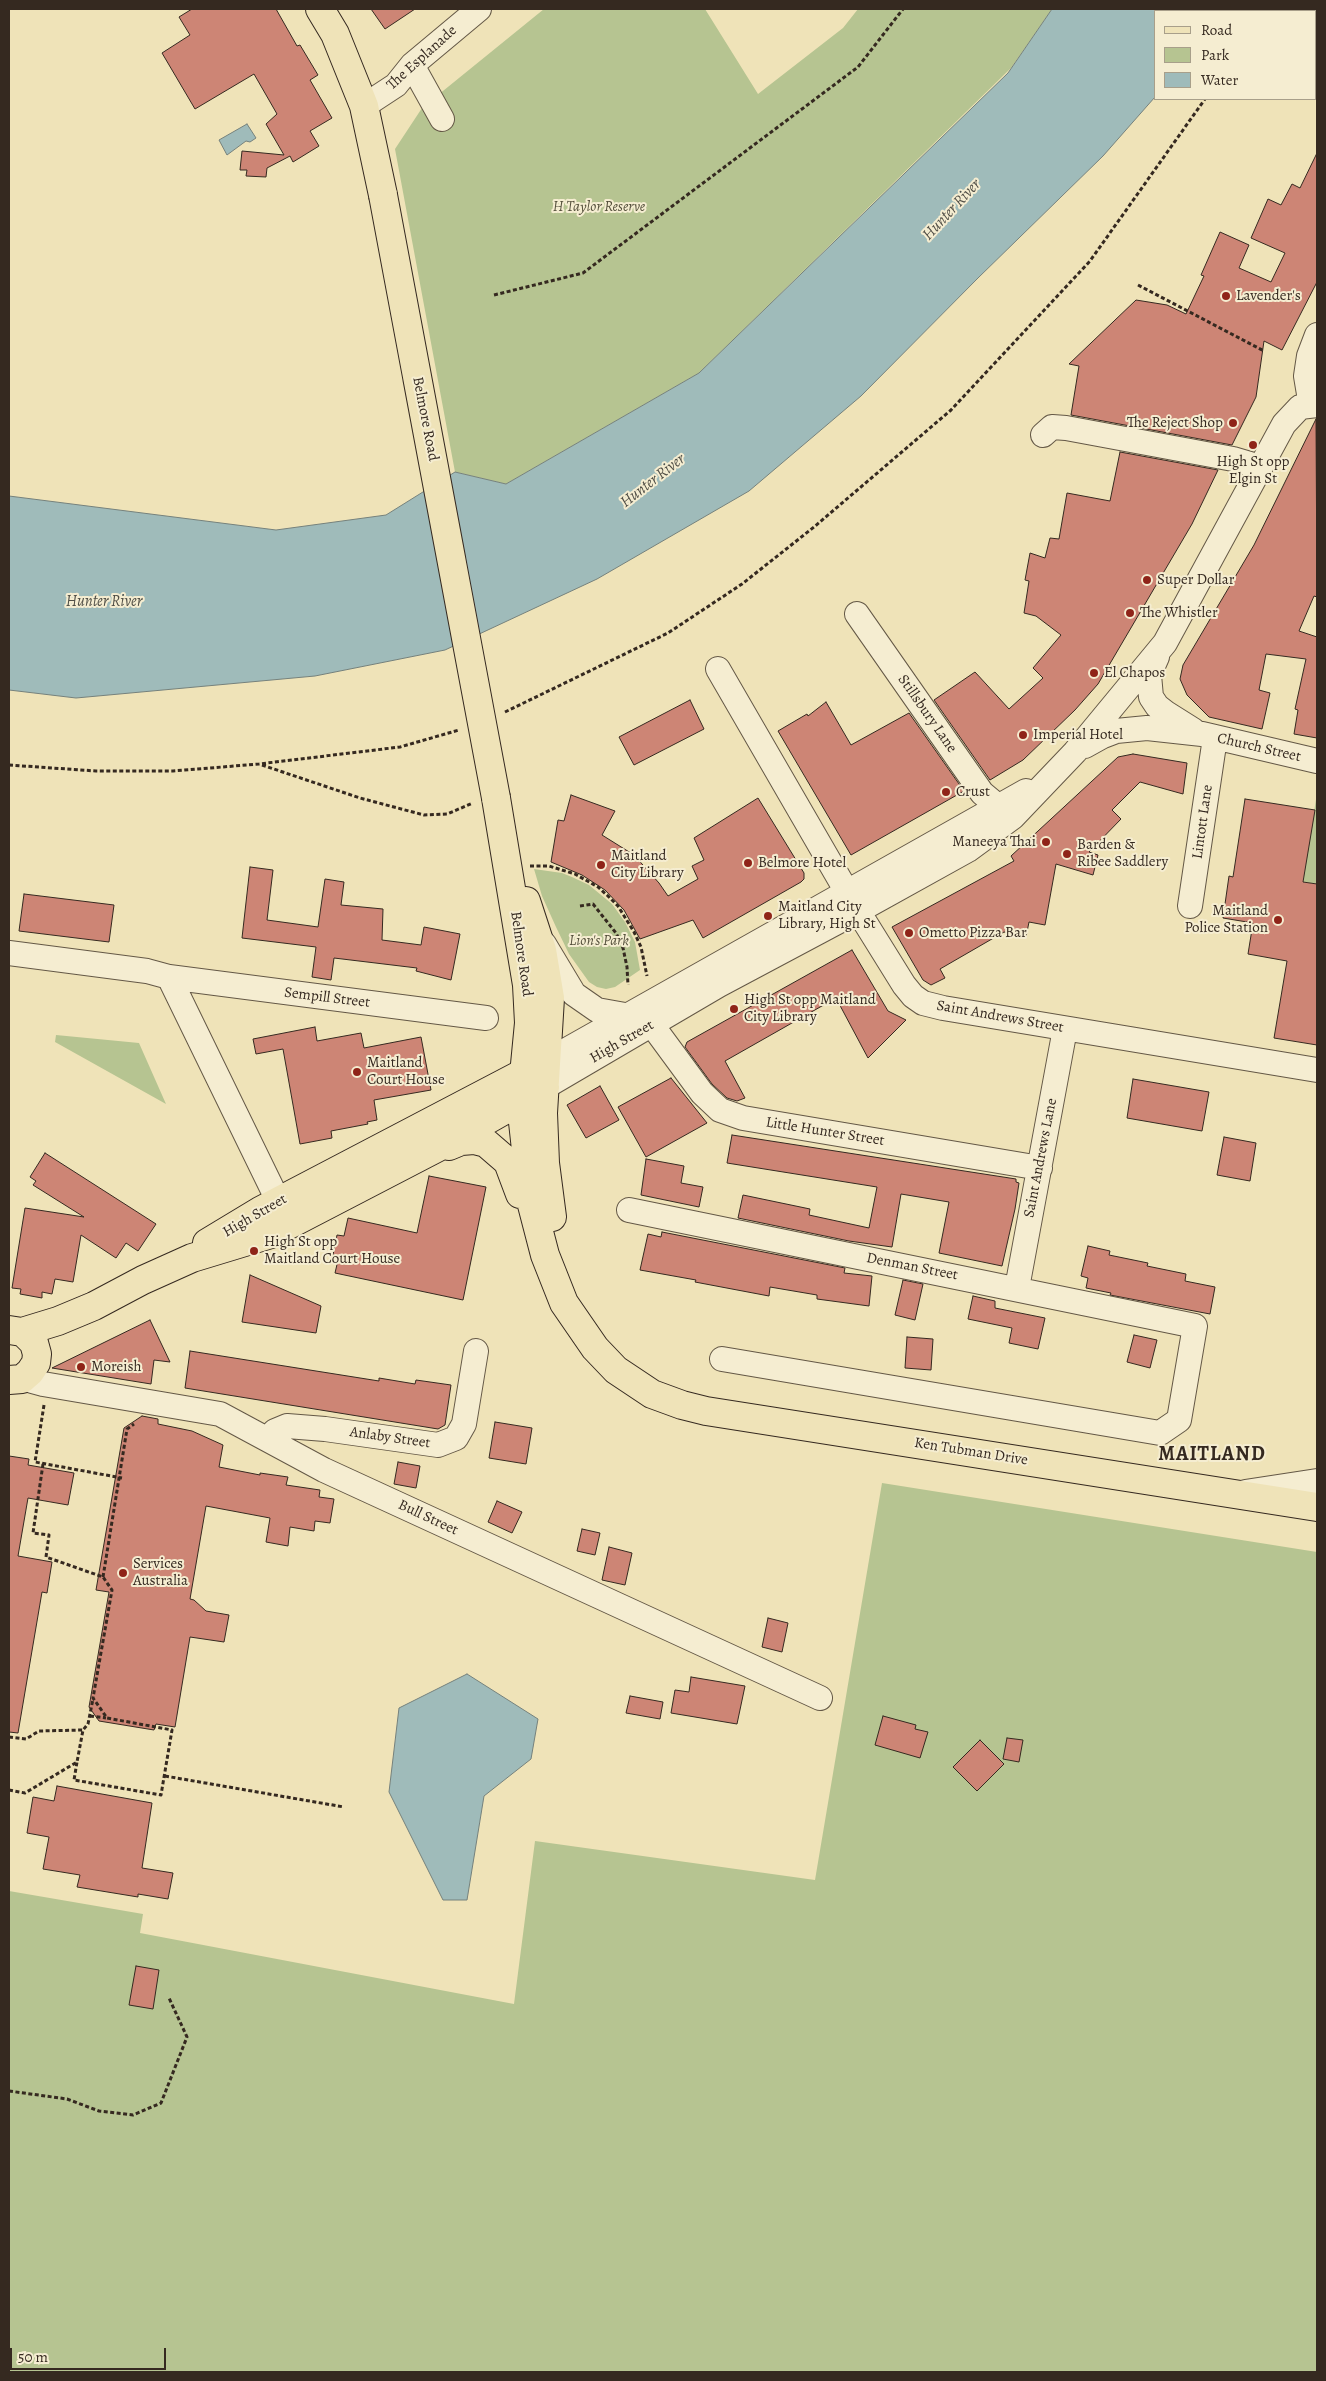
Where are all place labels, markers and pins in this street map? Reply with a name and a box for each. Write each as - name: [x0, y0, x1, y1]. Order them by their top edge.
- place label: Lavender's: [1236, 287, 1301, 305]
- marker: Lavender's: [1220, 290, 1232, 302]
- place label: The Reject Shop: [1127, 414, 1223, 432]
- marker: The Reject Shop: [1227, 417, 1239, 429]
- marker: High St opp Elgin St: [1247, 439, 1259, 451]
- place label: High St opp Elgin St: [1216, 453, 1290, 488]
- place label: Super Dollar: [1157, 571, 1234, 589]
- marker: Super Dollar: [1141, 574, 1153, 586]
- place label: The Whistler: [1140, 604, 1218, 622]
- marker: The Whistler: [1124, 607, 1136, 619]
- place label: El Chapos: [1104, 664, 1165, 682]
- marker: El Chapos: [1088, 667, 1100, 679]
- place label: Imperial Hotel: [1033, 726, 1123, 744]
- marker: Imperial Hotel: [1017, 729, 1029, 741]
- place label: Crust: [956, 783, 990, 801]
- marker: Crust: [940, 786, 952, 798]
- place label: Maneeya Thai: [952, 833, 1036, 851]
- marker: Maneeya Thai: [1040, 836, 1052, 848]
- place label: Barden & Ribee Saddlery: [1077, 836, 1168, 871]
- place label: Maitland City Library: [611, 847, 684, 882]
- marker: Barden & Ribee Saddlery: [1061, 848, 1073, 860]
- place label: Belmore Hotel: [758, 854, 846, 872]
- marker: Belmore Hotel: [742, 857, 754, 869]
- marker: Maitland City Library: [595, 859, 607, 871]
- place label: Maitland City Library, High St: [778, 898, 876, 933]
- place label: Maitland Police Station: [1184, 902, 1268, 937]
- marker: Maitland City Library, High St: [762, 910, 774, 922]
- marker: Maitland Police Station: [1272, 914, 1284, 926]
- place label: Ometto Pizza Bar: [919, 924, 1027, 942]
- marker: Ometto Pizza Bar: [903, 927, 915, 939]
- place label: High St opp Maitland City Library: [744, 991, 876, 1026]
- marker: High St opp Maitland City Library: [728, 1003, 740, 1015]
- place label: Maitland Court House: [367, 1054, 445, 1089]
- marker: Maitland Court House: [351, 1066, 363, 1078]
- place label: High St opp Maitland Court House: [264, 1233, 400, 1268]
- marker: High St opp Maitland Court House: [248, 1245, 260, 1257]
- place label: Moreish: [91, 1358, 141, 1376]
- marker: Moreish: [75, 1361, 87, 1373]
- place label: Services Australia: [133, 1555, 188, 1590]
- marker: Services Australia: [117, 1567, 129, 1579]

